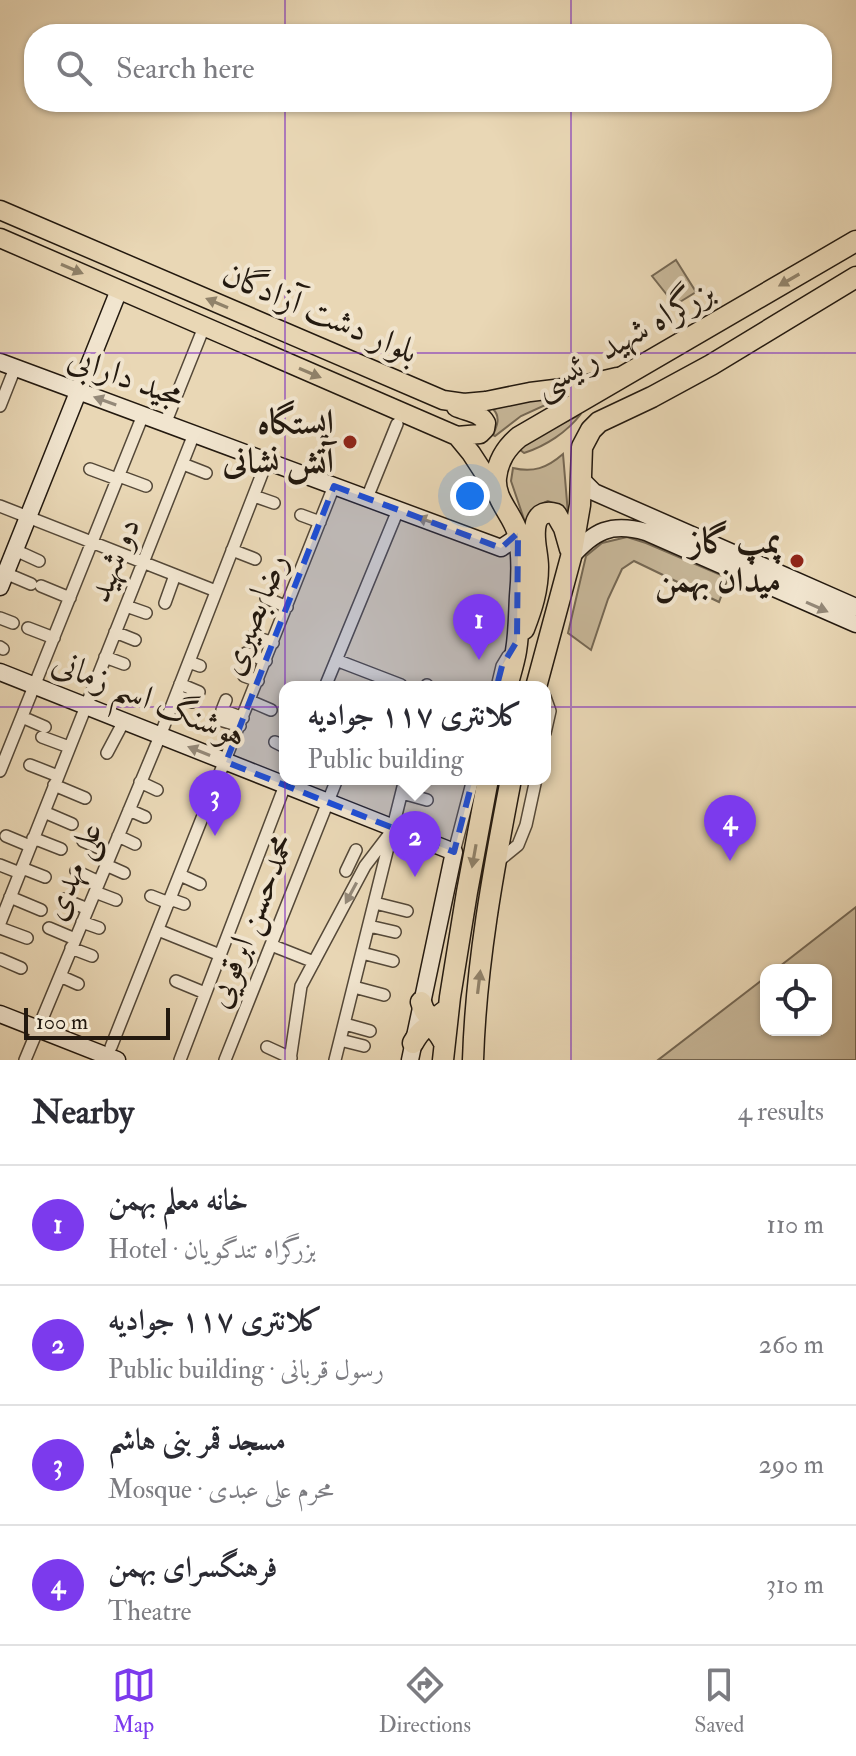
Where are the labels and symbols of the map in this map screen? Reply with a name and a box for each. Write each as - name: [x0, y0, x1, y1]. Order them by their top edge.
- street label: بلوار دشت آزادگان: [216, 252, 424, 374]
- one-way arrow: [60, 263, 83, 276]
- street label: بزرگراه شهید رئیسی: [525, 268, 723, 410]
- one-way arrow: [778, 273, 800, 287]
- one-way arrow: [205, 297, 229, 310]
- street label: مجید دارابی: [61, 336, 190, 420]
- one-way arrow: [298, 366, 322, 379]
- one-way arrow: [93, 395, 117, 407]
- place label: ایستگاه آتش نشانی: [221, 400, 338, 485]
- marker: ایستگاه آتش نشانی: [341, 433, 359, 451]
- your location: [450, 476, 490, 516]
- street label: دو شهید: [78, 511, 150, 609]
- one-way arrow: [416, 514, 440, 527]
- place label: پمپ گاز میدان بهمن: [655, 520, 782, 604]
- street label: رضا بصیری: [210, 547, 298, 681]
- marker: پمپ گاز میدان بهمن: [788, 552, 806, 570]
- pin: 1: [453, 594, 505, 660]
- one-way arrow: [805, 600, 829, 613]
- street label: هوشنگ اسم زمانی: [42, 640, 253, 768]
- one-way arrow: [187, 744, 211, 757]
- pin: 3: [189, 770, 241, 836]
- pin: 4: [704, 795, 756, 861]
- pin: 2: [389, 811, 441, 877]
- street label: علی مهدی: [33, 815, 115, 928]
- street label: محمدحسن ابرقویی: [197, 828, 306, 1015]
- one-way arrow: [467, 843, 479, 868]
- one-way arrow: [344, 881, 357, 904]
- one-way arrow: [472, 969, 485, 994]
- scale bar: [24, 1004, 170, 1040]

